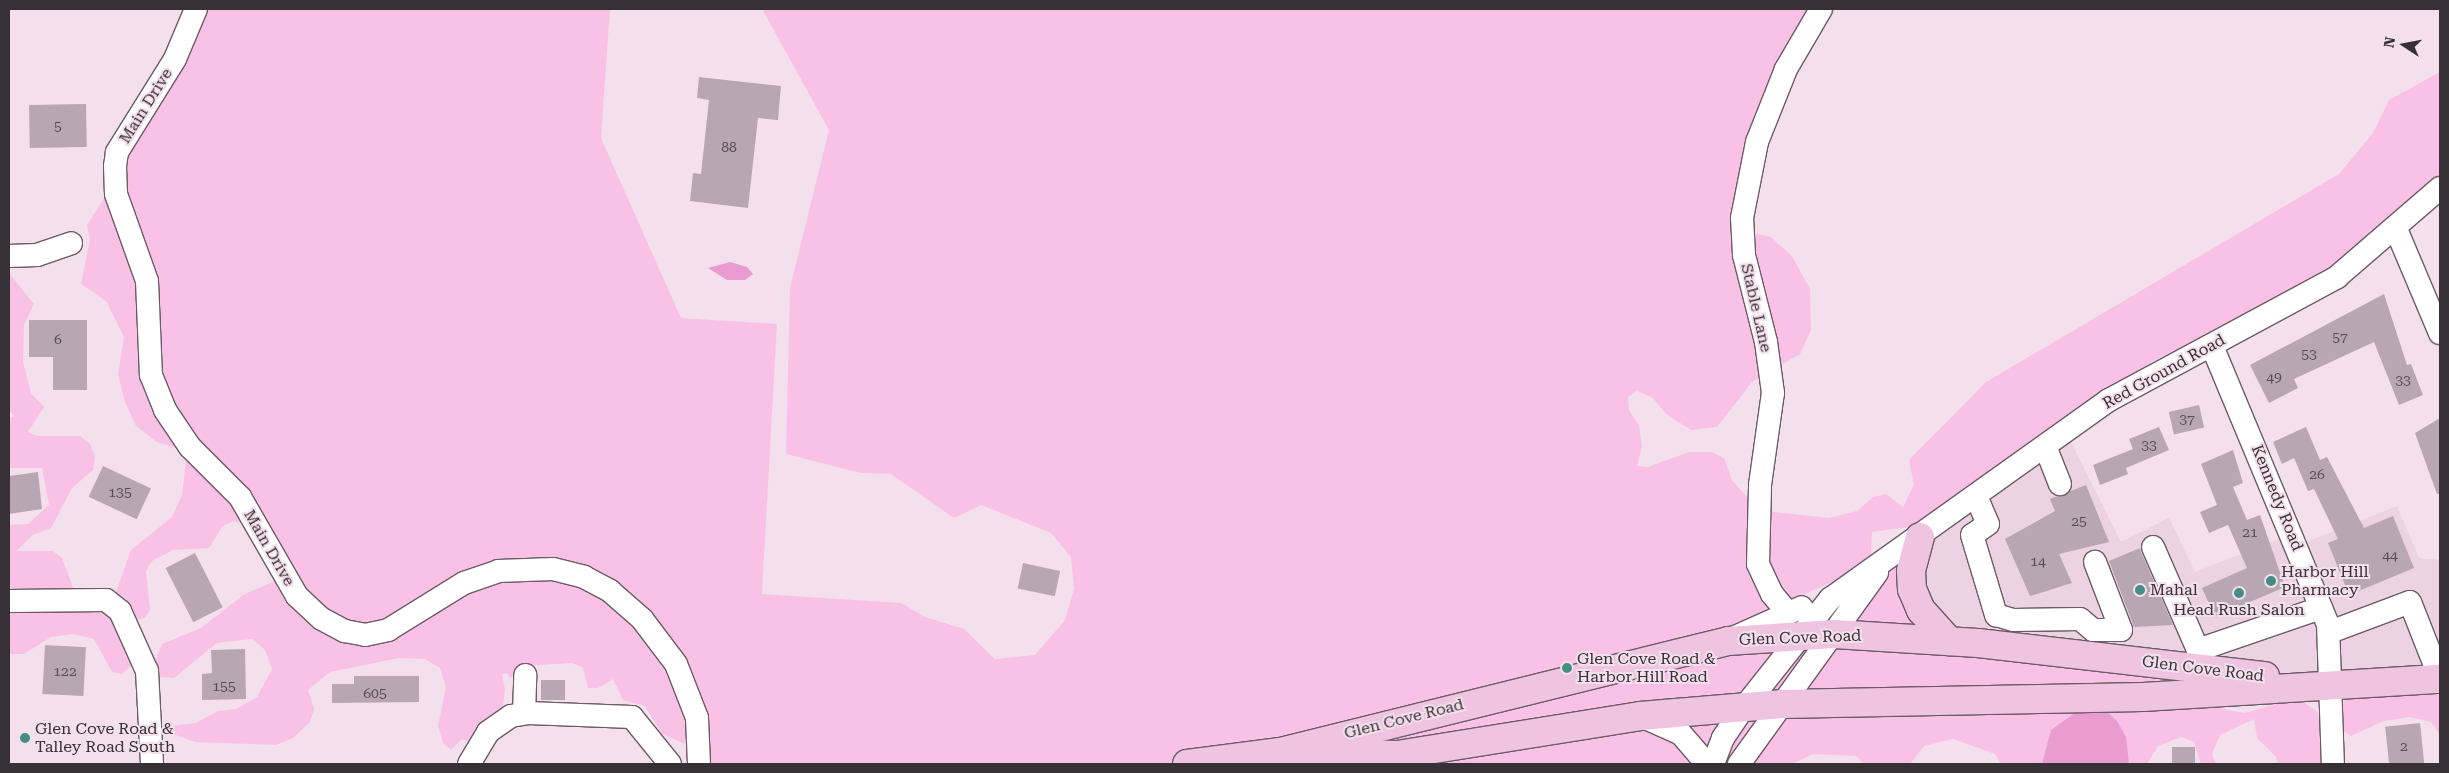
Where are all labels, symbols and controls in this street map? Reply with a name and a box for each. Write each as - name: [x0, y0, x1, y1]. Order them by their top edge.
- north arrow: [2379, 20, 2429, 70]
- text: N: [2380, 35, 2398, 49]
- street label: Main Drive: [115, 65, 177, 147]
- house number: 5: [54, 118, 62, 134]
- house number: 88: [721, 139, 737, 155]
- street label: Stable Lane: [1736, 262, 1776, 354]
- house number: 57: [2332, 329, 2348, 345]
- street label: Red Ground Road: [2100, 330, 2228, 414]
- house number: 6: [54, 331, 62, 347]
- house number: 53: [2301, 346, 2317, 362]
- house number: 49: [2266, 369, 2282, 385]
- house number: 33: [2395, 372, 2411, 388]
- house number: 37: [2179, 411, 2195, 427]
- house number: 33: [2141, 437, 2157, 453]
- street label: Kennedy Road: [2247, 442, 2307, 554]
- house number: 26: [2309, 466, 2325, 482]
- house number: 135: [108, 484, 132, 500]
- street label: Main Drive: [239, 506, 299, 590]
- house number: 25: [2071, 513, 2087, 529]
- house number: 21: [2242, 524, 2258, 540]
- house number: 44: [2382, 547, 2398, 563]
- house number: 14: [2030, 553, 2046, 569]
- place label: Harbor Hill Pharmacy: [2281, 562, 2369, 600]
- marker: Harbor Hill Pharmacy: [2265, 575, 2277, 587]
- place label: Mahal: [2150, 580, 2198, 600]
- marker: Mahal: [2134, 584, 2146, 596]
- marker: Head Rush Salon: [2233, 587, 2245, 599]
- place label: Head Rush Salon: [2173, 600, 2305, 620]
- street label: Glen Cove Road: [1738, 626, 1862, 650]
- place label: Glen Cove Road & Harbor Hill Road: [1577, 649, 1716, 687]
- street label: Glen Cove Road: [2141, 652, 2265, 686]
- marker: Glen Cove Road & Harbor Hill Road: [1561, 662, 1573, 674]
- house number: 122: [53, 663, 77, 679]
- house number: 155: [212, 678, 236, 694]
- house number: 605: [363, 685, 387, 701]
- street label: Glen Cove Road: [1342, 695, 1466, 743]
- place label: Glen Cove Road & Talley Road South: [35, 719, 175, 757]
- marker: Glen Cove Road & Talley Road South: [19, 732, 31, 744]
- house number: 2: [2400, 738, 2408, 754]

